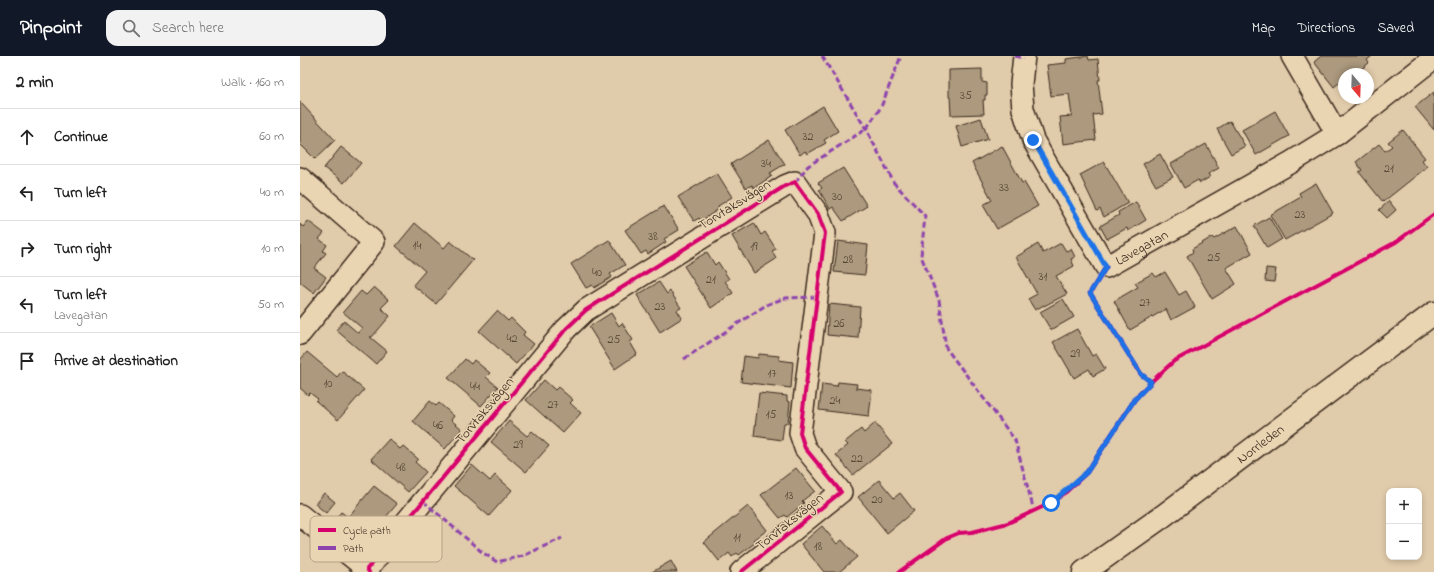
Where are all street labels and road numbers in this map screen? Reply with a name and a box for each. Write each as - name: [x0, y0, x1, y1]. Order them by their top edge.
- street label: Torvtaksvägen: [694, 175, 776, 237]
- street label: Lavegatan: [1112, 225, 1173, 272]
- street label: Torvtaksvägen: [451, 373, 520, 450]
- street label: Norrleden: [1233, 420, 1289, 469]
- street label: Torvtaksvägen: [751, 488, 829, 557]

